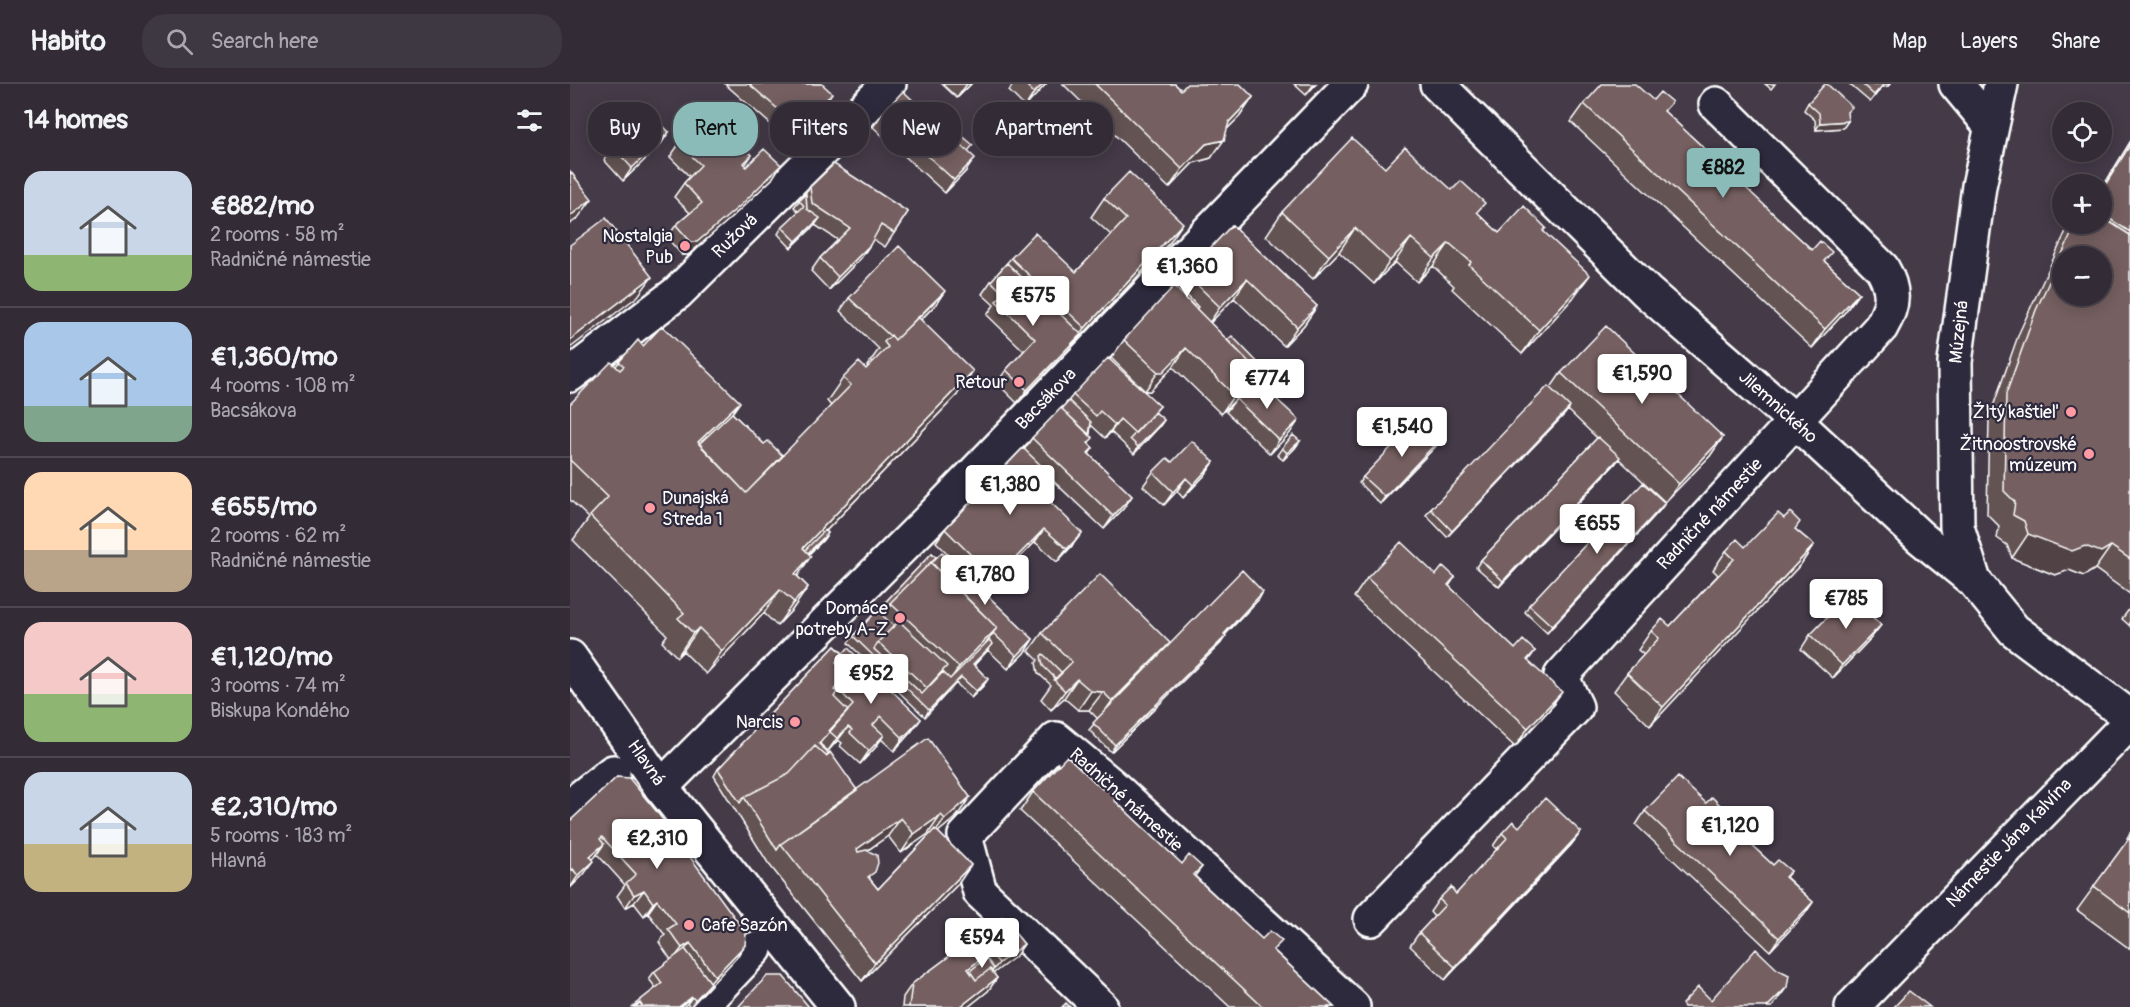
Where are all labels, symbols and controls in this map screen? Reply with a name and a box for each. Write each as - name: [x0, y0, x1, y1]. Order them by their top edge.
- search box: [142, 14, 562, 68]
- text: Habito: [30, 24, 106, 59]
- icon: search: [163, 25, 196, 58]
- text: Search here: [211, 27, 318, 55]
- text: Map: [1892, 28, 1927, 55]
- text: Layers: [1960, 28, 2018, 55]
- text: Share: [2051, 28, 2100, 55]
- chip: Buy: [588, 102, 661, 156]
- chip: Rent: [673, 102, 758, 156]
- chip: Filters: [770, 102, 869, 156]
- chip: New: [881, 102, 961, 156]
- chip: Apartment: [973, 102, 1113, 156]
- map controls: [2052, 102, 2112, 306]
- button: locate: [2052, 102, 2112, 162]
- text: 14 homes: [24, 104, 128, 136]
- icon: filters: [513, 104, 546, 137]
- pin: €882: [1687, 148, 1759, 199]
- text: €882: [1701, 155, 1745, 180]
- button: +: [2052, 174, 2112, 234]
- text: €882/mo: [210, 190, 314, 222]
- icon: home: [72, 195, 144, 267]
- street label: Ružová: [707, 209, 763, 263]
- text: 2 rooms · 58 m²: [210, 222, 345, 247]
- place label: Nostalgia Pub: [603, 225, 673, 269]
- marker: Nostalgia Pub: [678, 239, 692, 253]
- button: −: [2052, 246, 2112, 306]
- text: Radničné námestie: [210, 247, 371, 272]
- pin: €1,360: [1138, 247, 1236, 298]
- text: €1,360: [1156, 254, 1218, 279]
- pin: €575: [997, 276, 1069, 327]
- text: €575: [1010, 283, 1056, 308]
- street label: Múzejná: [1944, 299, 1974, 365]
- text: €1,360/mo: [210, 341, 338, 373]
- icon: home: [72, 346, 144, 418]
- pin: €1,590: [1593, 354, 1691, 405]
- pin: €774: [1231, 359, 1303, 410]
- text: €1,590: [1612, 361, 1672, 386]
- street label: Bacsákova: [1011, 363, 1081, 435]
- street label: Jilemnického: [1734, 365, 1823, 449]
- text: €774: [1244, 366, 1290, 391]
- place label: Retour: [955, 371, 1008, 394]
- text: 4 rooms · 108 m²: [210, 373, 356, 398]
- marker: Retour: [1012, 375, 1026, 389]
- text: Bacsákova: [210, 398, 296, 423]
- place label: Žltý kaštieľ: [1973, 401, 2059, 424]
- marker: Žltý kaštieľ: [2064, 405, 2078, 419]
- pin: €1,540: [1353, 407, 1451, 458]
- text: €1,540: [1371, 414, 1433, 439]
- place label: Žitnoostrovské múzeum: [1960, 433, 2077, 477]
- marker: Žitnoostrovské múzeum: [2082, 447, 2096, 461]
- street label: Radničné námestie: [1652, 453, 1768, 575]
- pin: €1,380: [961, 465, 1059, 516]
- text: €1,380: [980, 472, 1041, 497]
- place label: Dunajská Streda 1: [662, 487, 729, 531]
- text: €655/mo: [210, 491, 317, 523]
- icon: home: [72, 496, 144, 568]
- marker: Dunajská Streda 1: [643, 501, 657, 515]
- pin: €655: [1561, 504, 1633, 555]
- text: €655: [1574, 511, 1620, 536]
- text: 2 rooms · 62 m²: [210, 523, 346, 548]
- text: Radničné námestie: [210, 548, 371, 573]
- pin: €1,780: [936, 555, 1034, 606]
- text: €1,780: [955, 562, 1015, 587]
- pin: €785: [1810, 579, 1882, 630]
- text: €785: [1824, 586, 1868, 611]
- place label: Domáce potreby A-Z: [796, 597, 888, 641]
- marker: Domáce potreby A-Z: [893, 611, 907, 625]
- text: €1,120/mo: [210, 641, 333, 673]
- icon: home: [72, 646, 144, 718]
- pin: €952: [835, 654, 907, 705]
- text: €952: [848, 661, 894, 686]
- text: 3 rooms · 74 m²: [210, 673, 346, 698]
- text: Biskupa Kondého: [210, 698, 350, 723]
- place label: Narcis: [736, 711, 783, 734]
- marker: Narcis: [788, 715, 802, 729]
- street label: Hlavná: [622, 736, 670, 790]
- street label: Radničné námestie: [1064, 743, 1188, 857]
- street label: Námestie Jána Kalvína: [1941, 773, 2077, 913]
- text: €2,310/mo: [210, 791, 337, 823]
- icon: home: [72, 796, 144, 868]
- pin: €1,120: [1681, 806, 1779, 857]
- text: €1,120: [1701, 813, 1759, 838]
- pin: €2,310: [608, 819, 706, 870]
- text: 5 rooms · 183 m²: [210, 823, 352, 848]
- text: €2,310: [626, 826, 688, 851]
- text: Hlavná: [210, 848, 266, 873]
- place label: Cafe Sazón: [701, 914, 788, 937]
- marker: Cafe Sazón: [682, 918, 696, 932]
- pin: €594: [946, 918, 1018, 969]
- text: €594: [959, 925, 1005, 950]

